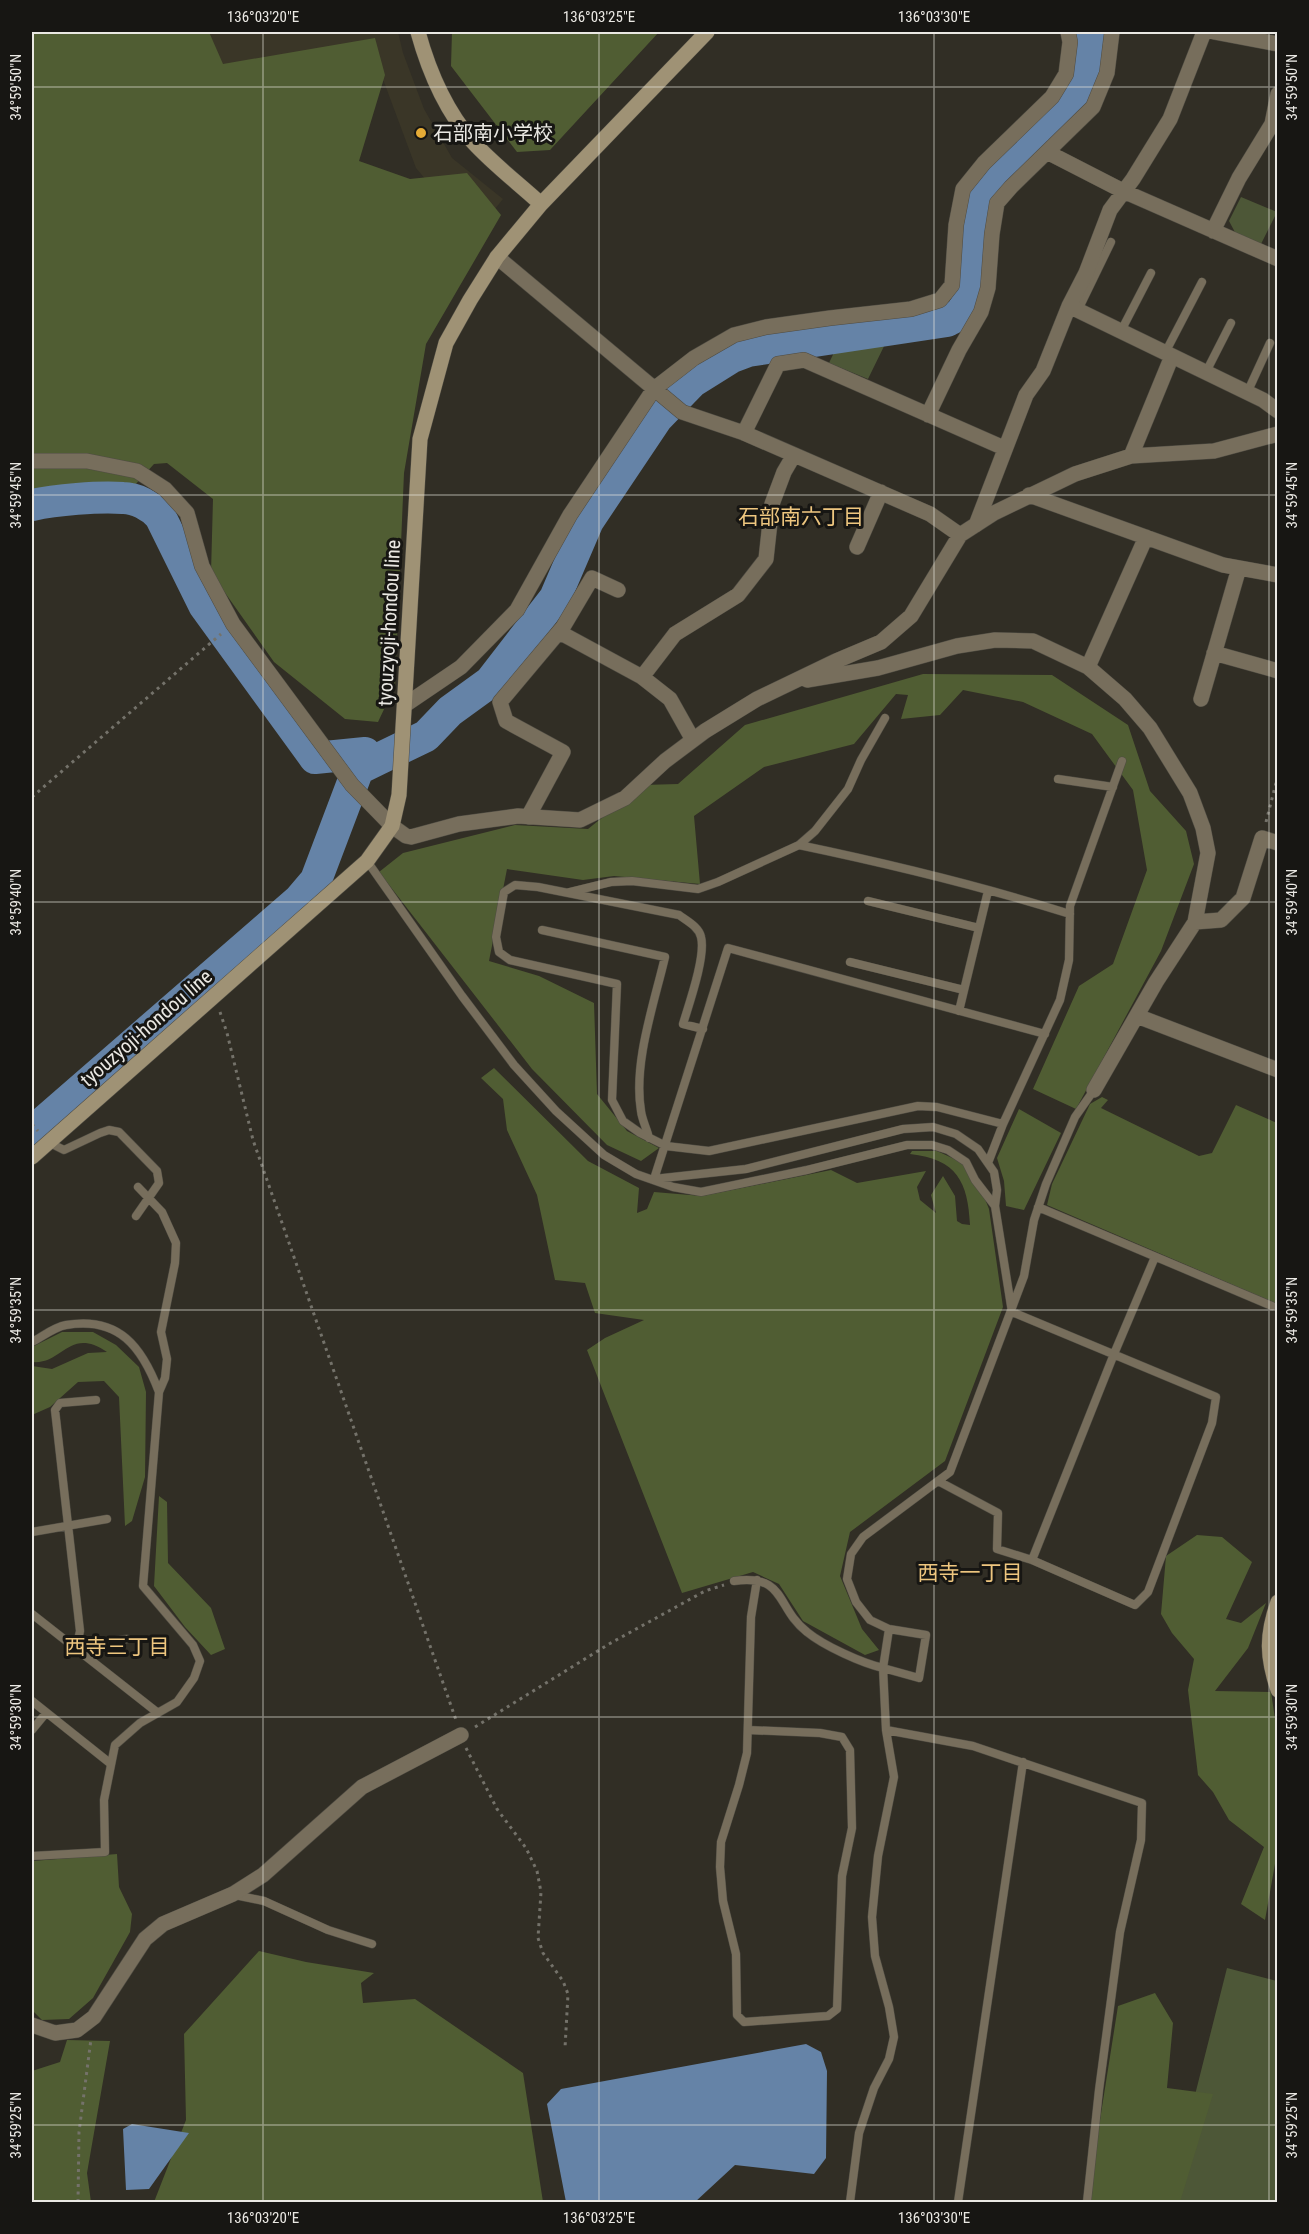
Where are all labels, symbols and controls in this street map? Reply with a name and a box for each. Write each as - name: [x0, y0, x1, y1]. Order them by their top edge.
- text: 136°03'20"E: [227, 8, 299, 26]
- text: 136°03'25"E: [563, 8, 635, 26]
- text: 136°03'30"E: [898, 8, 970, 26]
- text: 34°59'50"N: [7, 54, 25, 120]
- text: 34°59'50"N: [1283, 54, 1301, 120]
- place label: 石部南小学校: [433, 121, 553, 145]
- marker: 石部南小学校: [414, 126, 428, 140]
- text: 34°59'45"N: [7, 462, 25, 528]
- text: 34°59'45"N: [1283, 462, 1301, 528]
- district label: 石部南六丁目: [738, 505, 864, 529]
- street label: tyouzyoji-hondou line: [373, 539, 405, 707]
- text: 34°59'40"N: [7, 869, 25, 935]
- text: 34°59'40"N: [1283, 869, 1301, 935]
- street label: tyouzyoji-hondou line: [75, 964, 217, 1092]
- text: 34°59'35"N: [7, 1277, 25, 1343]
- text: 34°59'35"N: [1283, 1277, 1301, 1343]
- district label: 西寺一丁目: [918, 1561, 1023, 1585]
- district label: 西寺三丁目: [65, 1635, 170, 1659]
- text: 34°59'30"N: [7, 1684, 25, 1750]
- text: 34°59'30"N: [1283, 1684, 1301, 1750]
- text: 34°59'25"N: [7, 2092, 25, 2158]
- text: 34°59'25"N: [1283, 2092, 1301, 2158]
- text: 136°03'20"E: [227, 2209, 299, 2227]
- text: 136°03'25"E: [563, 2209, 635, 2227]
- text: 136°03'30"E: [898, 2209, 970, 2227]

